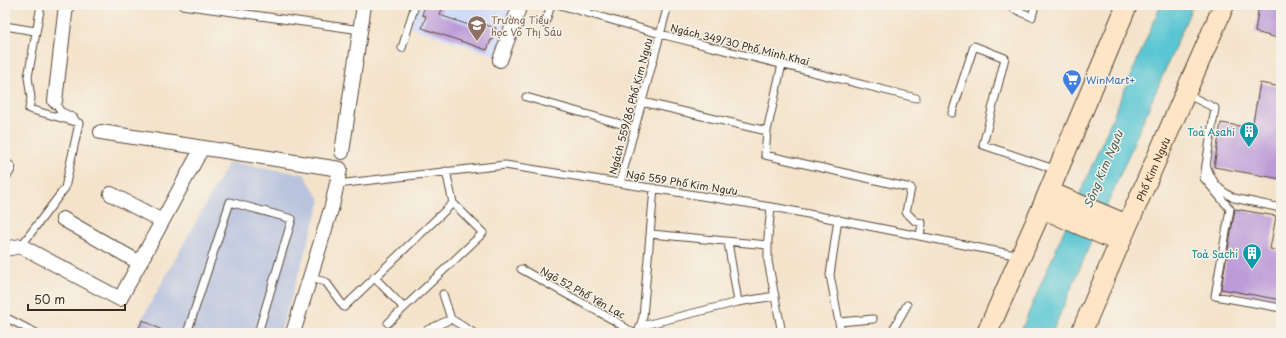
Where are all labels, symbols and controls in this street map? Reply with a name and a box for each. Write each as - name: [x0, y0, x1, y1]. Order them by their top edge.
- place label: Trường Tiểu học Võ Thị Sáu: [491, 12, 562, 39]
- school or university icon: Trường Tiểu học Võ Thị Sáu: [466, 14, 488, 42]
- street label: Ngách 349/30 Phố Minh Khai: [669, 19, 811, 69]
- street label: Ngách 559/86 Phố Kim Ngưu: [605, 36, 656, 176]
- supermarket icon: WinMart+: [1061, 68, 1083, 96]
- place label: WinMart+: [1086, 72, 1136, 87]
- building icon: Toà Asahi: [1238, 120, 1260, 148]
- place label: Toà Asahi: [1187, 124, 1235, 139]
- water label: Sông Kim Ngưu: [1079, 126, 1128, 211]
- street label: Phố Kim Ngưu: [1132, 134, 1173, 203]
- street label: Ngõ 559 Phố Kim Ngưu: [625, 166, 739, 198]
- building icon: Toà Sachi: [1241, 242, 1263, 270]
- place label: Toà Sachi: [1191, 246, 1238, 261]
- street label: Ngõ 52 Phố Yên Lạc: [538, 262, 628, 322]
- scale bar: [28, 286, 125, 312]
- text: 50 m: [34, 290, 65, 308]

